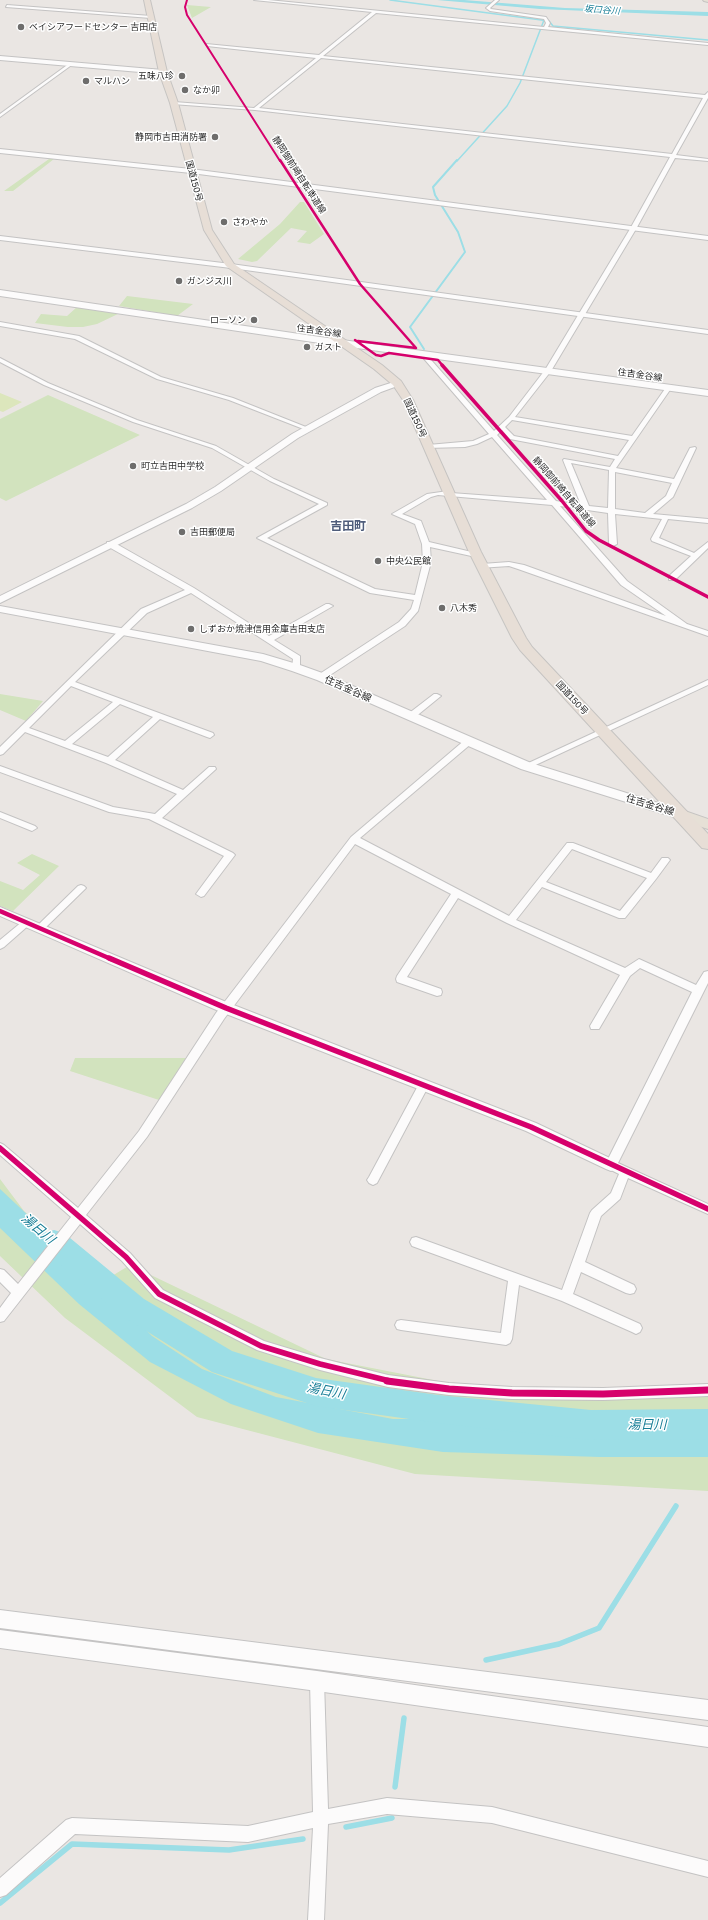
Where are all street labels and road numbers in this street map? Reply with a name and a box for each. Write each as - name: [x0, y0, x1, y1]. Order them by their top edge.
- street label: 静岡御前崎自転車道線: [270, 134, 328, 216]
- street label: 国道150号: [183, 159, 205, 203]
- street label: 住吉金谷線: [296, 323, 342, 339]
- street label: 住吉金谷線: [617, 367, 663, 383]
- street label: 国道150号: [401, 397, 429, 439]
- street label: 静岡御前崎自転車道線: [530, 454, 598, 530]
- street label: 住吉金谷線: [323, 673, 373, 705]
- street label: 国道150号: [554, 679, 590, 717]
- street label: 住吉金谷線: [624, 792, 676, 818]

